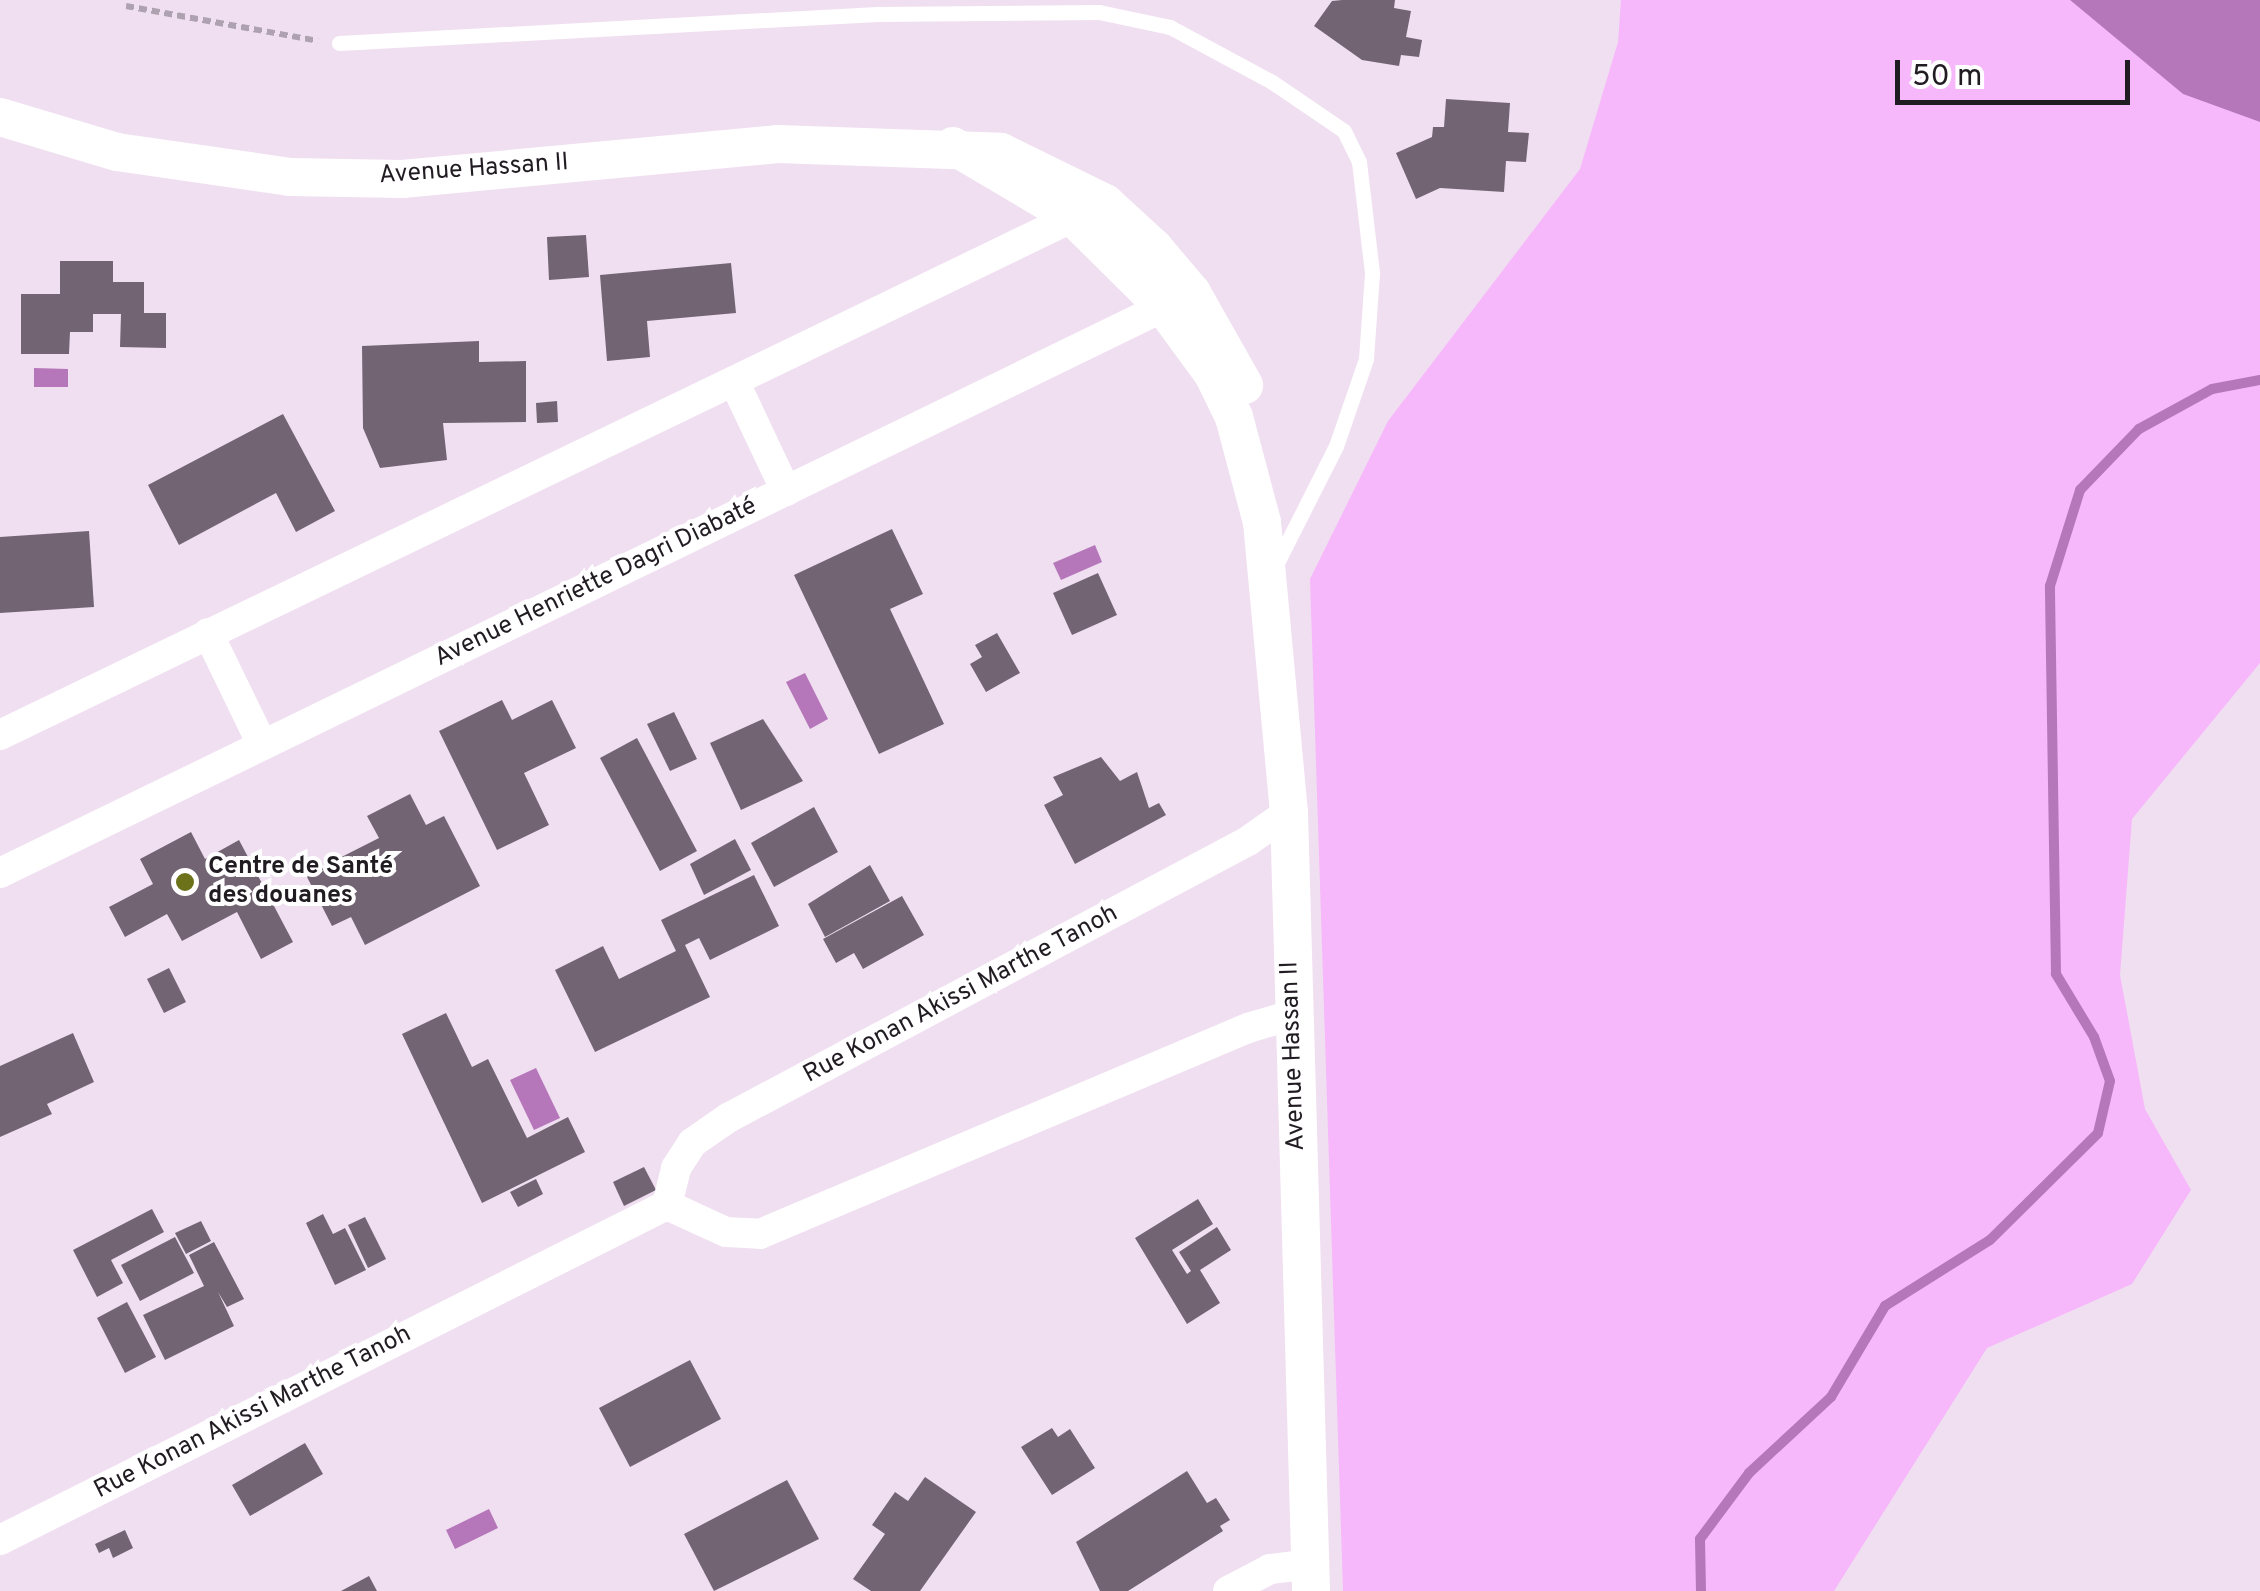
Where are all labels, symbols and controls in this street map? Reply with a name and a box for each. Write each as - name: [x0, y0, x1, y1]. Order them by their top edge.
- scale bar: [1900, 40, 2135, 102]
- text: 50 m: [1912, 59, 1982, 96]
- street label: Avenue Hassan II: [378, 148, 570, 192]
- street label: Avenue Henriette Dagri Diabaté: [430, 492, 762, 674]
- place label: Centre de Santé des douanes: [208, 853, 393, 912]
- marker: Centre de Santé des douanes: [172, 869, 198, 895]
- street label: Rue Konan Akissi Marthe Tanoh: [798, 899, 1124, 1091]
- street label: Avenue Hassan II: [1276, 961, 1312, 1151]
- street label: Rue Konan Akissi Marthe Tanoh: [89, 1319, 417, 1507]

